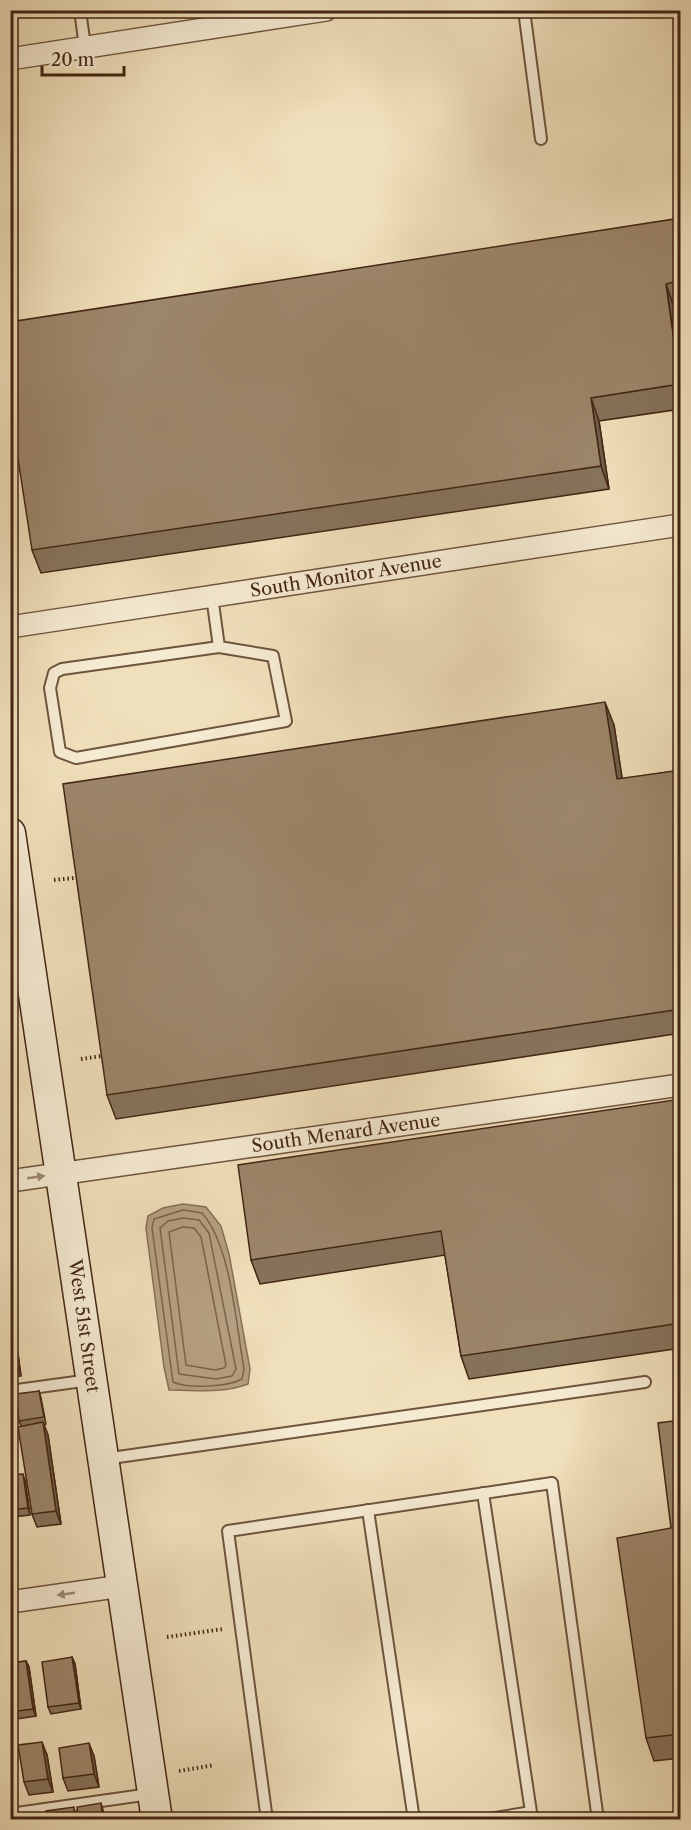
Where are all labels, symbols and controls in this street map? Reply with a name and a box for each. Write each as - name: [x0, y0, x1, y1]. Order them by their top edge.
- scale bar: [42, 39, 124, 77]
- text: 20 m: [51, 49, 95, 71]
- street label: South Monitor Avenue: [249, 550, 443, 602]
- street label: South Menard Avenue: [250, 1109, 442, 1157]
- one-way arrow: [26, 1173, 45, 1182]
- street label: West 51st Street: [64, 1257, 104, 1395]
- one-way arrow: [57, 1589, 76, 1598]

